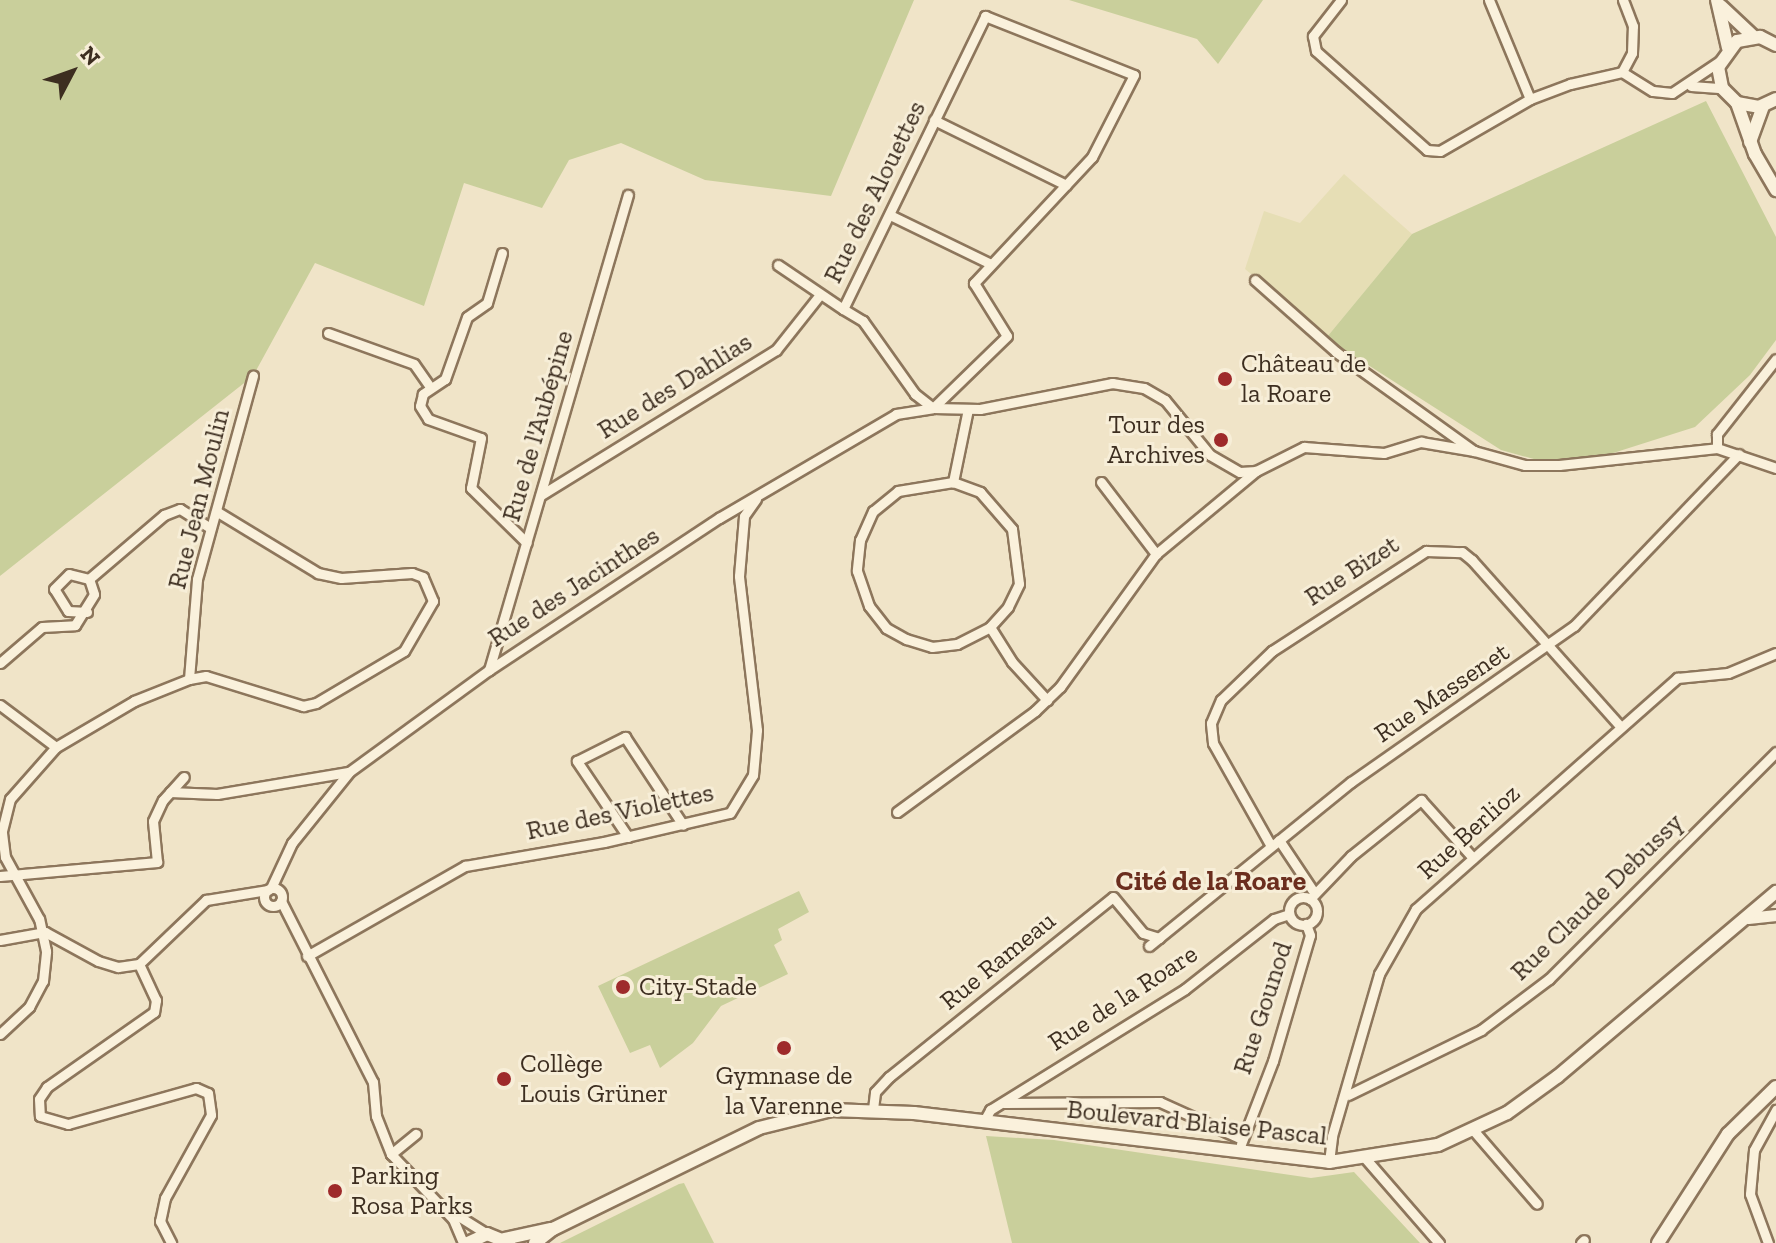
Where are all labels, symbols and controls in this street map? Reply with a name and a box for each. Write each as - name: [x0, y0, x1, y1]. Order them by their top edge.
- north arrow: [32, 32, 112, 112]
- text: N: [75, 41, 106, 71]
- street label: Rue des Alouettes: [817, 96, 933, 288]
- street label: Rue des Dahlias: [592, 326, 758, 446]
- street label: Rue de l'Aubépine: [496, 327, 580, 525]
- place label: Château de la Roare: [1241, 348, 1366, 410]
- marker: Château de la Roare: [1216, 370, 1234, 388]
- street label: Rue Jean Moulin: [161, 406, 237, 592]
- place label: Tour des Archives: [1107, 409, 1205, 470]
- marker: Tour des Archives: [1212, 431, 1230, 449]
- street label: Rue des Jacinthes: [482, 520, 666, 654]
- street label: Rue Bizet: [1299, 529, 1405, 613]
- street label: Rue Massenet: [1369, 637, 1515, 749]
- street label: Rue des Violettes: [523, 777, 717, 847]
- street label: Rue Berlioz: [1411, 778, 1527, 886]
- street label: Rue Claude Debussy: [1504, 807, 1690, 987]
- district label: Cité de la Roare: [1116, 864, 1306, 898]
- street label: Rue Rameau: [934, 905, 1062, 1017]
- street label: Rue de la Roare: [1043, 938, 1203, 1058]
- street label: Rue Gounod: [1227, 938, 1299, 1078]
- place label: City-Stade: [639, 971, 757, 1003]
- marker: City-Stade: [614, 978, 632, 996]
- marker: Gymnase de la Varenne: [775, 1039, 793, 1057]
- place label: Collège Louis Grüner: [520, 1048, 668, 1110]
- place label: Gymnase de la Varenne: [715, 1060, 853, 1122]
- marker: Collège Louis Grüner: [495, 1070, 513, 1088]
- street label: Boulevard Blaise Pascal: [1065, 1094, 1329, 1152]
- place label: Parking Rosa Parks: [351, 1160, 473, 1222]
- marker: Parking Rosa Parks: [326, 1182, 344, 1200]

